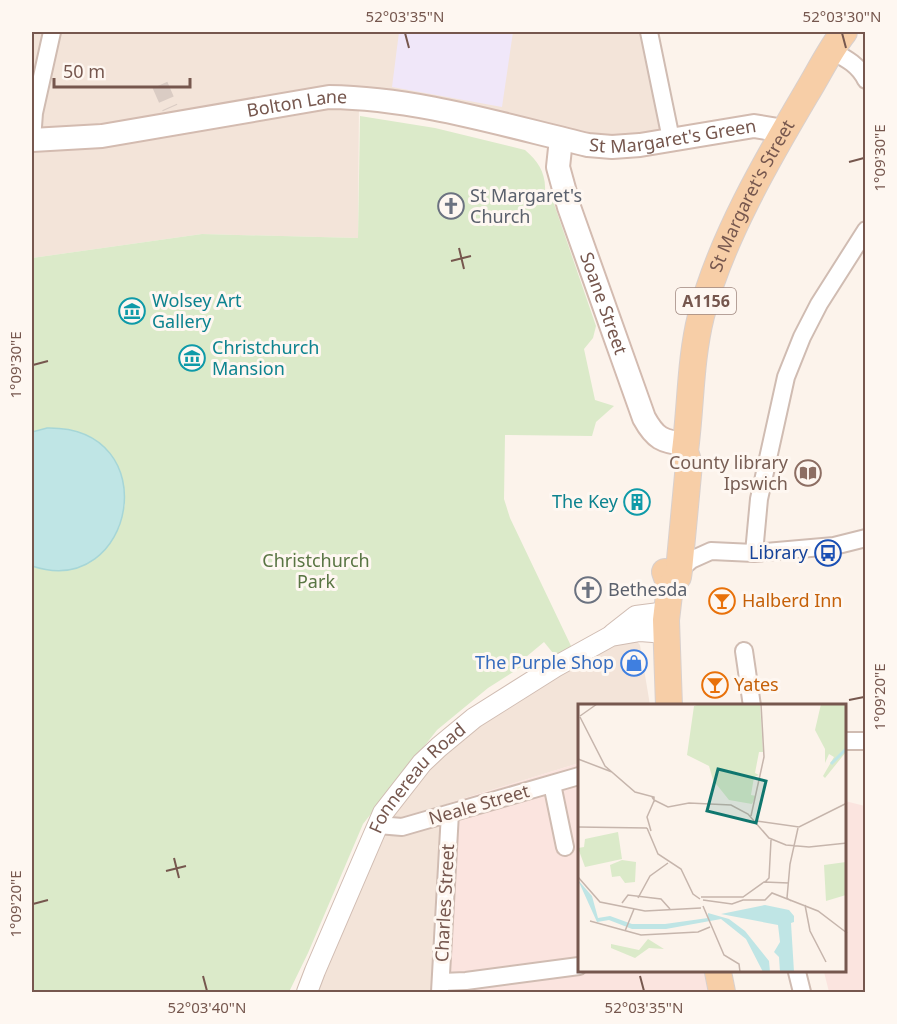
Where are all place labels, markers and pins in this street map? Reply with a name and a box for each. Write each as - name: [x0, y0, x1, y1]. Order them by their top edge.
- place label: St Margaret's Church: [470, 183, 582, 228]
- church icon: St Margaret's Church: [436, 191, 466, 221]
- place label: Wolsey Art Gallery: [152, 288, 242, 333]
- museum icon: Wolsey Art Gallery: [117, 296, 147, 326]
- place label: Christchurch Mansion: [212, 335, 319, 380]
- museum icon: Christchurch Mansion: [177, 343, 207, 373]
- place label: County library Ipswich: [669, 450, 789, 495]
- library icon: County library Ipswich: [793, 458, 823, 488]
- building icon: The Key: [622, 487, 652, 517]
- place label: The Key: [552, 489, 619, 513]
- bus stop icon: Library: [813, 538, 843, 568]
- place label: Library: [749, 540, 809, 564]
- church icon: Bethesda: [573, 575, 603, 605]
- place label: Bethesda: [608, 577, 687, 601]
- bar icon: Halberd Inn: [707, 586, 737, 616]
- place label: Halberd Inn: [742, 588, 842, 612]
- shop icon: The Purple Shop: [619, 648, 649, 678]
- place label: The Purple Shop: [475, 650, 614, 674]
- bar icon: Yates: [700, 670, 730, 700]
- place label: Yates: [734, 672, 779, 696]

